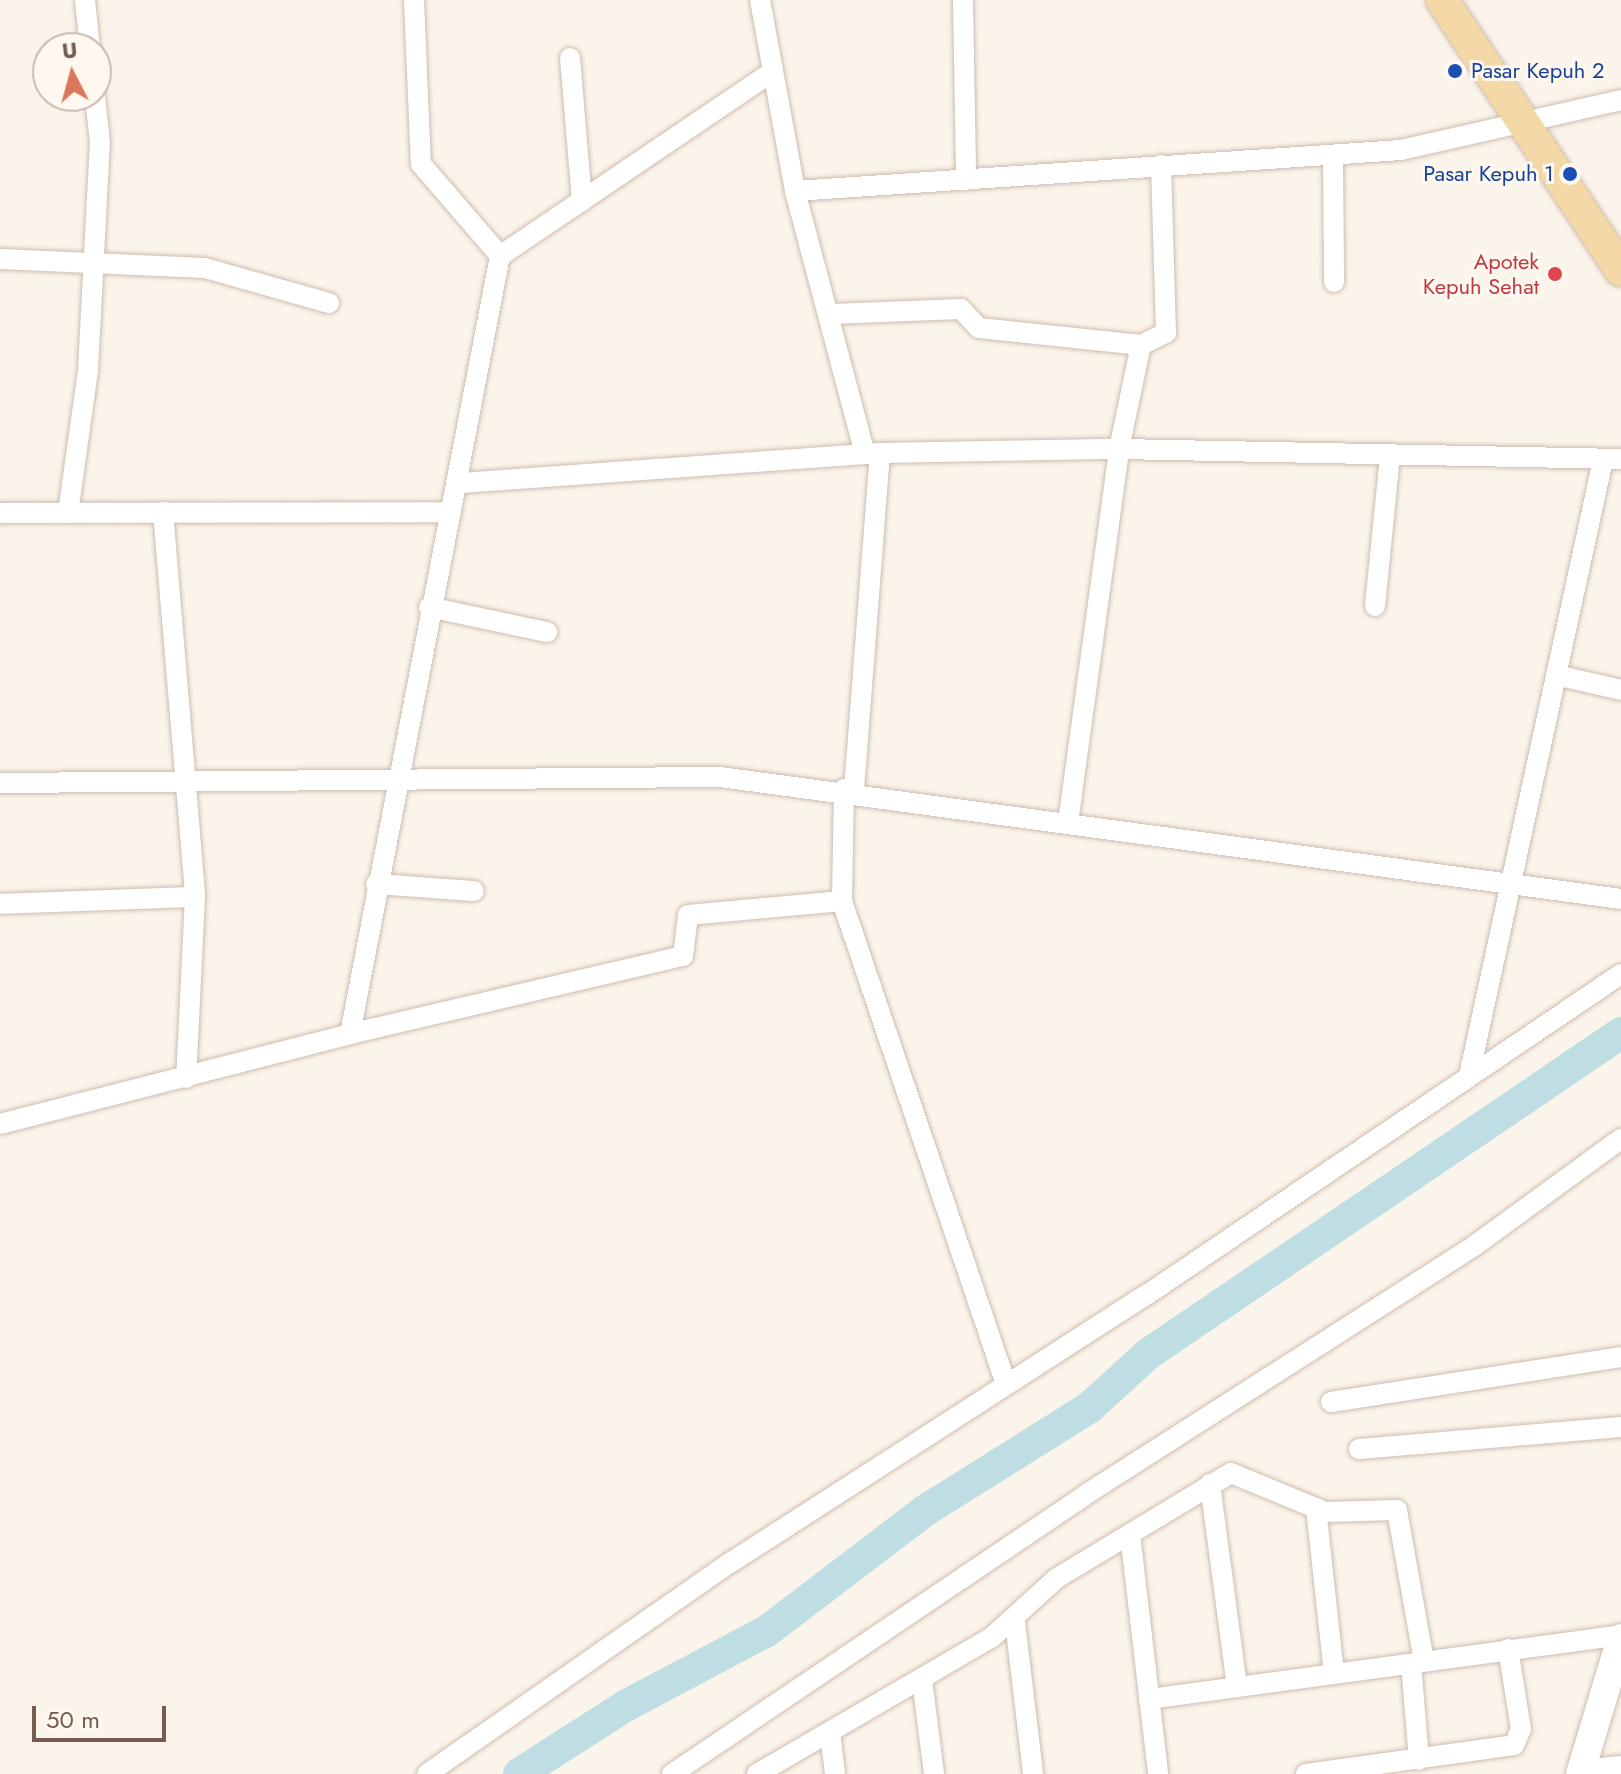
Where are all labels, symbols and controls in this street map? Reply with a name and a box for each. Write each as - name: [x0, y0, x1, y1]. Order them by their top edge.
- north arrow: [32, 32, 112, 112]
- text: U: [60, 33, 79, 67]
- place label: Pasar Kepuh 2: [1471, 58, 1604, 84]
- marker: Pasar Kepuh 2: [1446, 62, 1464, 80]
- place label: Pasar Kepuh 1: [1423, 161, 1554, 187]
- marker: Pasar Kepuh 1: [1561, 165, 1579, 183]
- place label: Apotek Kepuh Sehat: [1423, 248, 1539, 300]
- marker: Apotek Kepuh Sehat: [1546, 265, 1564, 283]
- scale bar: [36, 1690, 170, 1740]
- text: 50 m: [46, 1702, 100, 1737]

